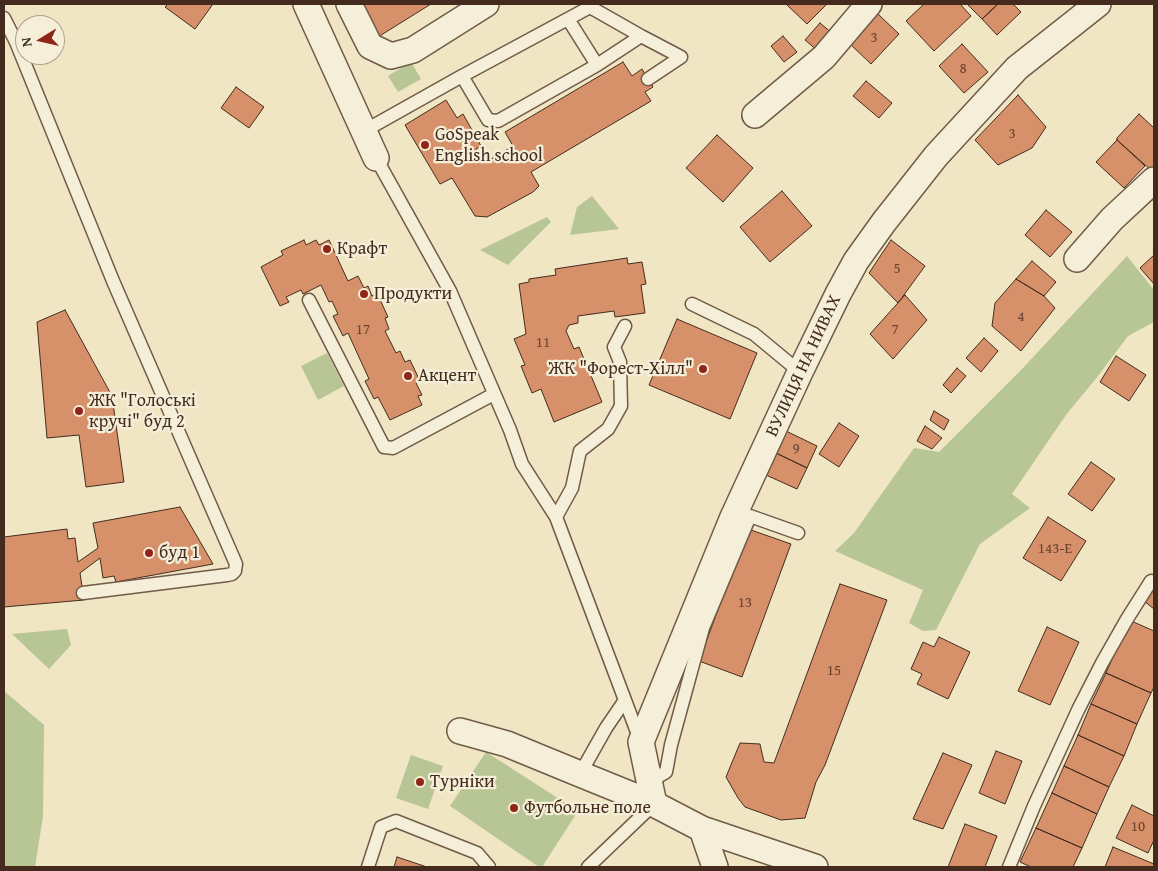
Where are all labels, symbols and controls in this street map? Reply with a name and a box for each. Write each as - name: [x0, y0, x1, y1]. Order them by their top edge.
- north arrow: [15, 15, 65, 65]
- house number: 3: [870, 29, 878, 47]
- text: N: [16, 36, 37, 48]
- house number: 8: [959, 60, 967, 78]
- place label: GoSpeak English school: [435, 124, 543, 166]
- house number: 3: [1008, 125, 1016, 143]
- marker: GoSpeak English school: [419, 139, 431, 151]
- place label: Крафт: [337, 238, 387, 260]
- marker: Крафт: [321, 243, 333, 255]
- house number: 5: [893, 260, 901, 278]
- place label: Продукти: [374, 283, 452, 305]
- marker: Продукти: [358, 288, 370, 300]
- street label: ВУЛИЦЯ НА НИВАХ: [762, 292, 846, 440]
- house number: 4: [1017, 308, 1025, 326]
- house number: 17: [356, 321, 370, 339]
- house number: 7: [891, 321, 899, 339]
- house number: 11: [536, 334, 550, 352]
- place label: ЖК "Форест-Хілл": [548, 358, 693, 380]
- marker: ЖК "Форест-Хілл": [697, 363, 709, 375]
- place label: Акцент: [418, 365, 476, 387]
- marker: Акцент: [402, 370, 414, 382]
- place label: ЖК "Голоські кручі" буд 2: [89, 390, 196, 432]
- marker: ЖК "Голоські кручі" буд 2: [73, 405, 85, 417]
- house number: 9: [792, 440, 800, 458]
- house number: 143-Е: [1038, 540, 1072, 558]
- place label: буд 1: [159, 542, 200, 564]
- marker: буд 1: [143, 547, 155, 559]
- house number: 13: [738, 594, 752, 612]
- house number: 15: [827, 662, 841, 680]
- place label: Турніки: [430, 771, 495, 793]
- marker: Турніки: [414, 776, 426, 788]
- place label: Футбольне поле: [524, 797, 651, 819]
- marker: Футбольне поле: [508, 802, 520, 814]
- house number: 10: [1131, 818, 1145, 836]

